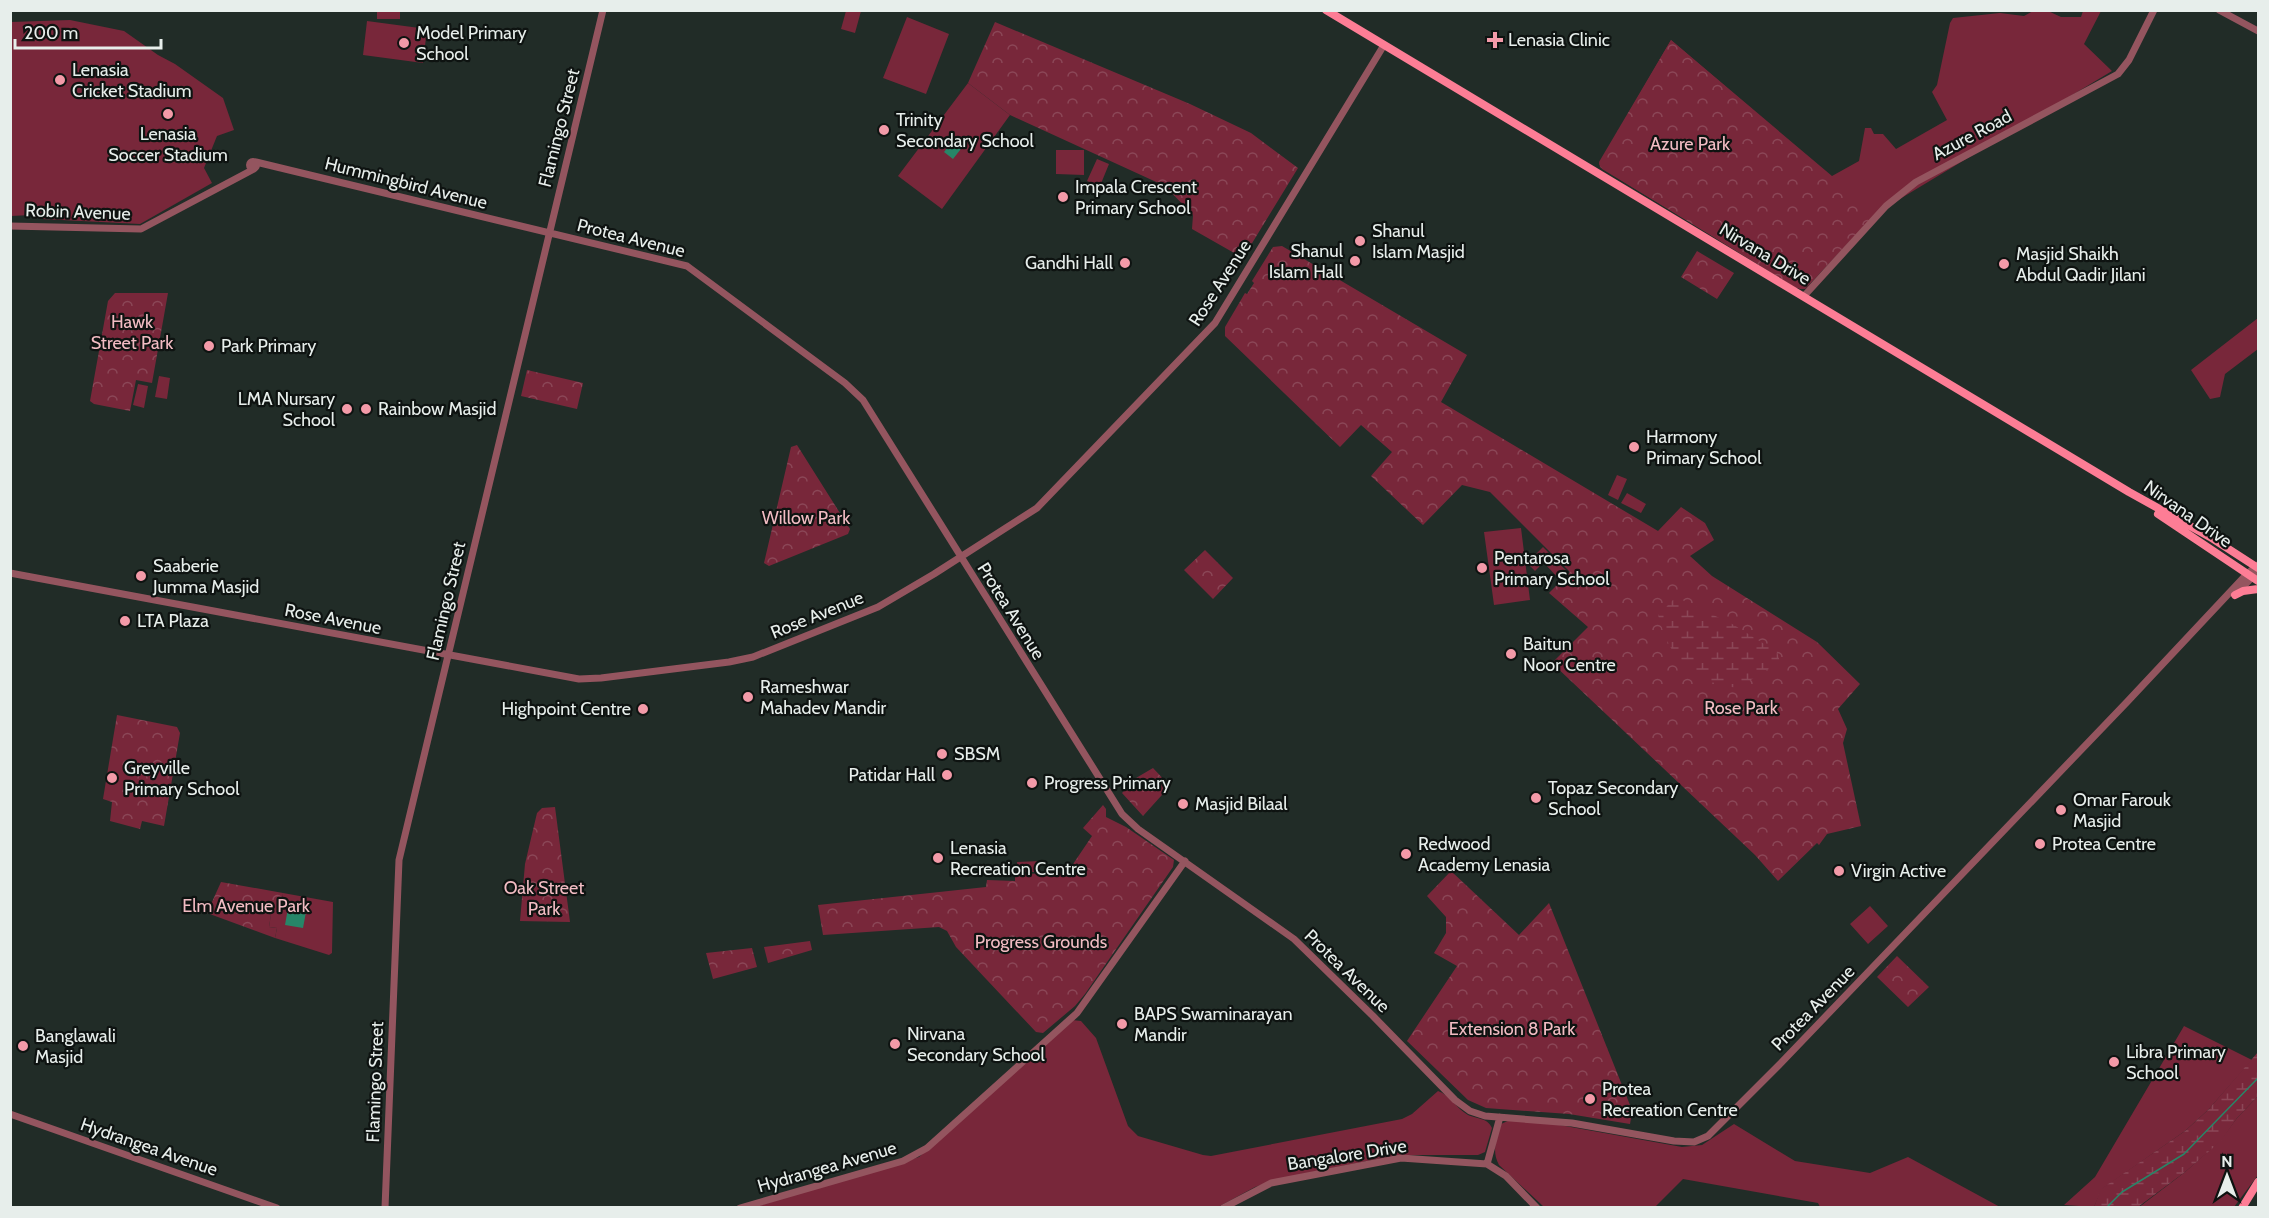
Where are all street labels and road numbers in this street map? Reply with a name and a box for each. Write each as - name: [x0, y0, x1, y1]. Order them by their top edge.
- street label: Flamingo Street: [534, 67, 584, 189]
- street label: Azure Road: [1929, 105, 2015, 165]
- street label: Hummingbird Avenue: [322, 152, 490, 214]
- street label: Robin Avenue: [25, 199, 131, 225]
- street label: Protea Avenue: [575, 214, 687, 262]
- street label: Nirvana Drive: [1715, 218, 1815, 290]
- street label: Rose Avenue: [1184, 236, 1256, 330]
- street label: Nirvana Drive: [2140, 476, 2236, 552]
- street label: Flamingo Street: [422, 540, 470, 662]
- street label: Protea Avenue: [972, 558, 1050, 664]
- street label: Rose Avenue: [767, 586, 867, 644]
- street label: Rose Avenue: [283, 599, 383, 639]
- street label: Protea Avenue: [1300, 925, 1394, 1017]
- street label: Protea Avenue: [1767, 961, 1859, 1055]
- street label: Flamingo Street: [362, 1021, 388, 1143]
- street label: Hydrangea Avenue: [77, 1113, 221, 1181]
- street label: Bangalore Drive: [1286, 1135, 1408, 1175]
- street label: Hydrangea Avenue: [755, 1137, 899, 1197]

